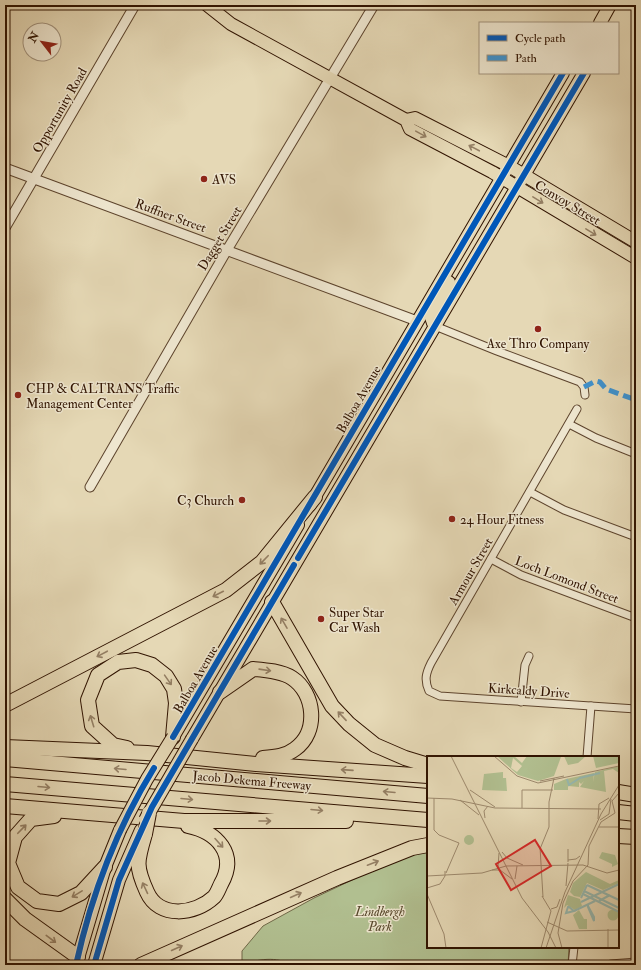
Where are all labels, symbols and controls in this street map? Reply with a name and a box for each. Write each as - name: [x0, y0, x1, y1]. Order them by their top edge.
- north arrow: [22, 22, 62, 62]
- legend: [479, 22, 619, 74]
- text: N: [25, 29, 43, 46]
- text: Cycle path: [515, 31, 566, 46]
- text: Path: [515, 51, 538, 66]
- street label: Opportunity Road: [29, 65, 92, 156]
- one-way arrow: [414, 131, 426, 138]
- one-way arrow: [469, 144, 481, 152]
- place label: AVS: [211, 172, 236, 188]
- marker: AVS: [199, 174, 209, 184]
- street label: Convoy Street: [531, 177, 603, 230]
- street label: Ruffner Street: [133, 196, 208, 236]
- one-way arrow: [532, 196, 544, 204]
- street label: Dagget Street: [194, 203, 245, 274]
- one-way arrow: [585, 228, 597, 236]
- marker: Axe Thro Company: [533, 324, 543, 334]
- place label: Axe Thro Company: [486, 336, 589, 353]
- street label: Balboa Avenue: [333, 362, 385, 436]
- place label: CHP & CALTRANS Traffic Management Center: [26, 381, 180, 412]
- marker: CHP & CALTRANS Traffic Management Center: [13, 390, 23, 400]
- place label: C3 Church: [177, 493, 234, 509]
- marker: C3 Church: [237, 495, 247, 505]
- place label: 24 Hour Fitness: [460, 512, 545, 528]
- marker: 24 Hour Fitness: [447, 514, 457, 524]
- street label: Armour Street: [445, 535, 497, 609]
- street label: Loch Lomond Street: [513, 553, 621, 607]
- one-way arrow: [259, 555, 269, 565]
- one-way arrow: [212, 591, 224, 598]
- place label: Super Star Car Wash: [329, 605, 384, 636]
- marker: Super Star Car Wash: [316, 614, 326, 624]
- one-way arrow: [280, 617, 288, 629]
- street label: Balboa Avenue: [170, 642, 222, 716]
- one-way arrow: [97, 650, 109, 658]
- one-way arrow: [258, 666, 271, 674]
- one-way arrow: [164, 674, 172, 685]
- street label: Kirkcaldy Drive: [487, 680, 571, 703]
- one-way arrow: [338, 712, 347, 722]
- one-way arrow: [88, 715, 95, 728]
- inset map: [427, 756, 619, 948]
- one-way arrow: [114, 765, 127, 772]
- one-way arrow: [341, 767, 354, 774]
- street label: Jacob Dekema Freeway: [191, 768, 312, 795]
- one-way arrow: [37, 784, 50, 791]
- one-way arrow: [383, 789, 396, 796]
- one-way arrow: [180, 795, 193, 803]
- one-way arrow: [310, 806, 323, 814]
- one-way arrow: [258, 817, 271, 825]
- one-way arrow: [17, 824, 27, 834]
- one-way arrow: [214, 838, 223, 848]
- one-way arrow: [366, 859, 378, 867]
- one-way arrow: [141, 883, 148, 895]
- one-way arrow: [71, 891, 83, 899]
- one-way arrow: [290, 891, 302, 899]
- park label: Lindbergh Park: [354, 904, 405, 935]
- one-way arrow: [45, 935, 56, 943]
- one-way arrow: [171, 944, 183, 951]

